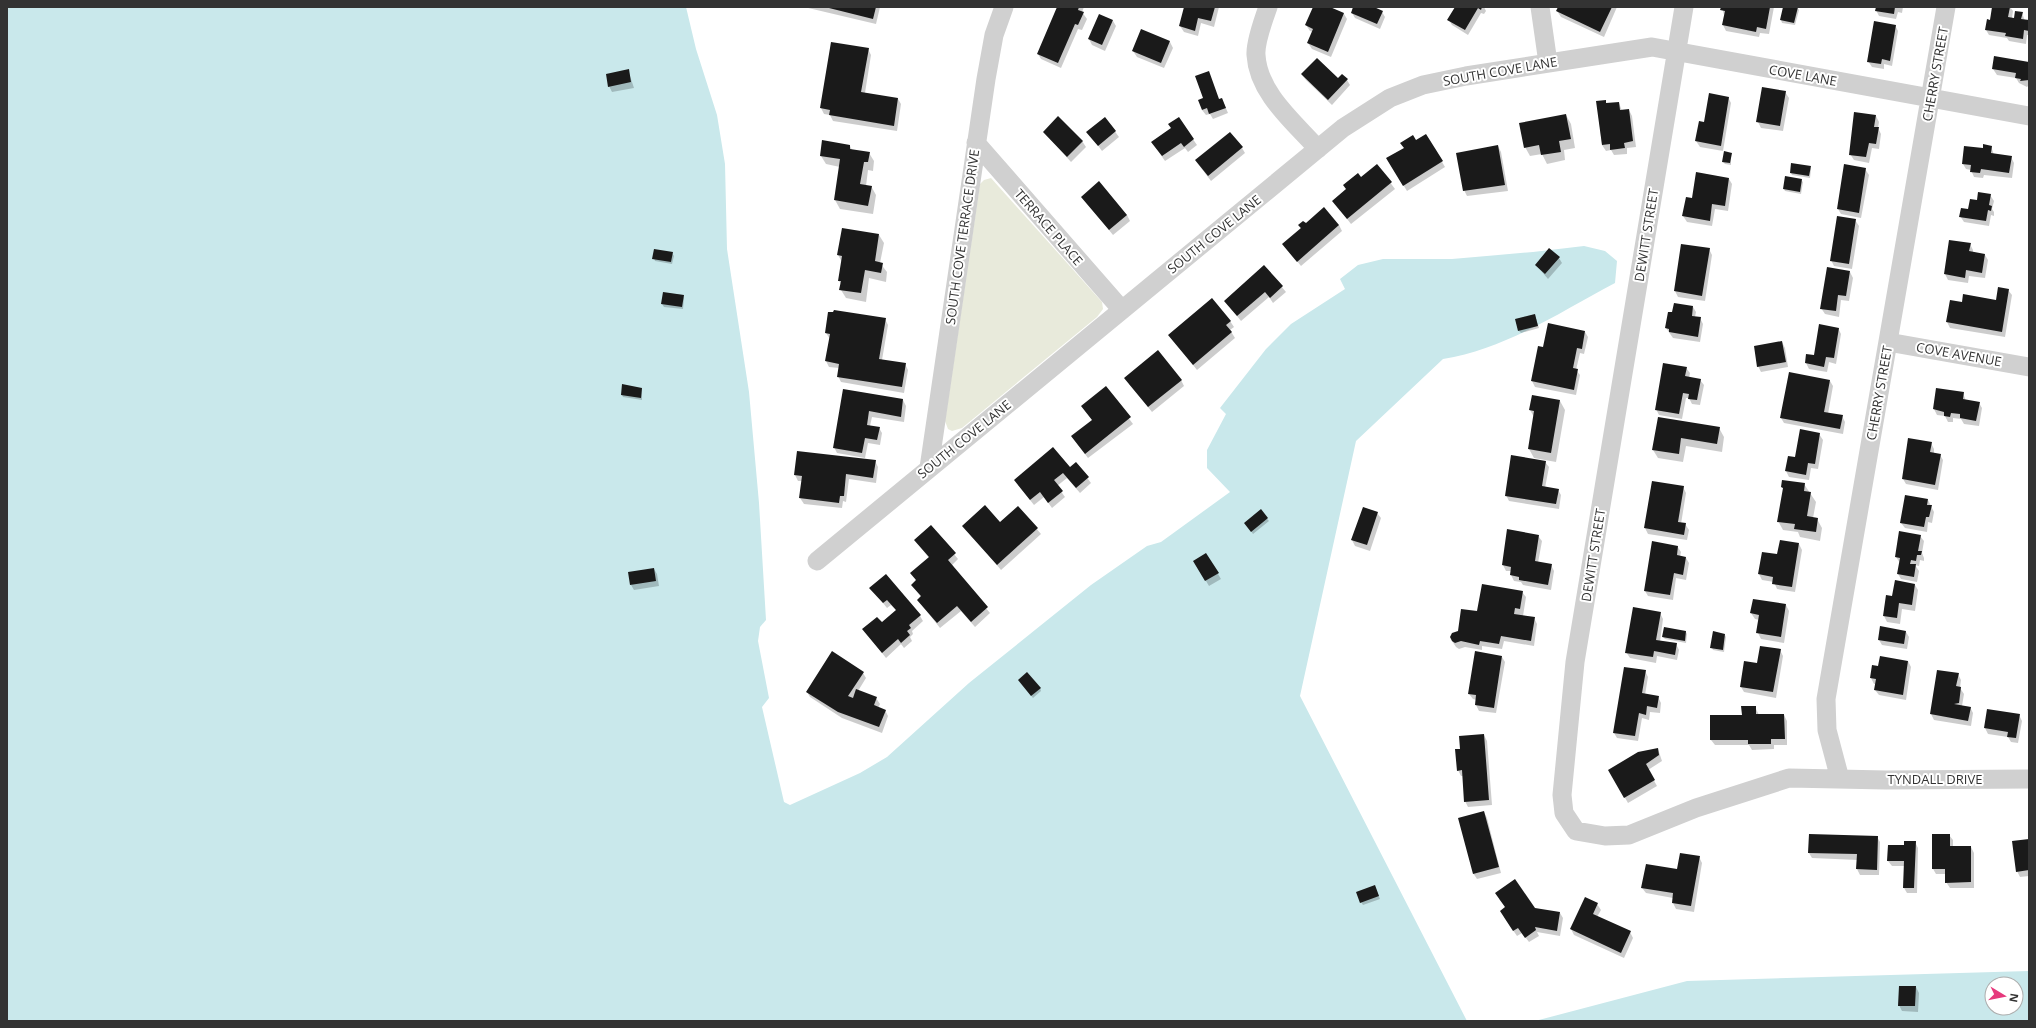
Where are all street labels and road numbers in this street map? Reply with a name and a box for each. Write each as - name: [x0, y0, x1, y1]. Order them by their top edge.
- street label: CHERRY STREET: [1918, 25, 1952, 123]
- street label: SOUTH COVE LANE: [1442, 52, 1558, 90]
- street label: COVE LANE: [1768, 60, 1838, 90]
- street label: SOUTH COVE TERRACE DRIVE: [941, 148, 983, 326]
- street label: TERRACE PLACE: [1011, 185, 1087, 269]
- street label: DEWITT STREET: [1630, 186, 1662, 283]
- street label: SOUTH COVE LANE: [1163, 191, 1265, 277]
- street label: COVE AVENUE: [1915, 338, 2003, 370]
- street label: CHERRY STREET: [1862, 344, 1896, 442]
- street label: SOUTH COVE LANE: [913, 396, 1015, 482]
- street label: DEWITT STREET: [1577, 506, 1609, 603]
- street label: TYNDALL DRIVE: [1888, 770, 1982, 788]

